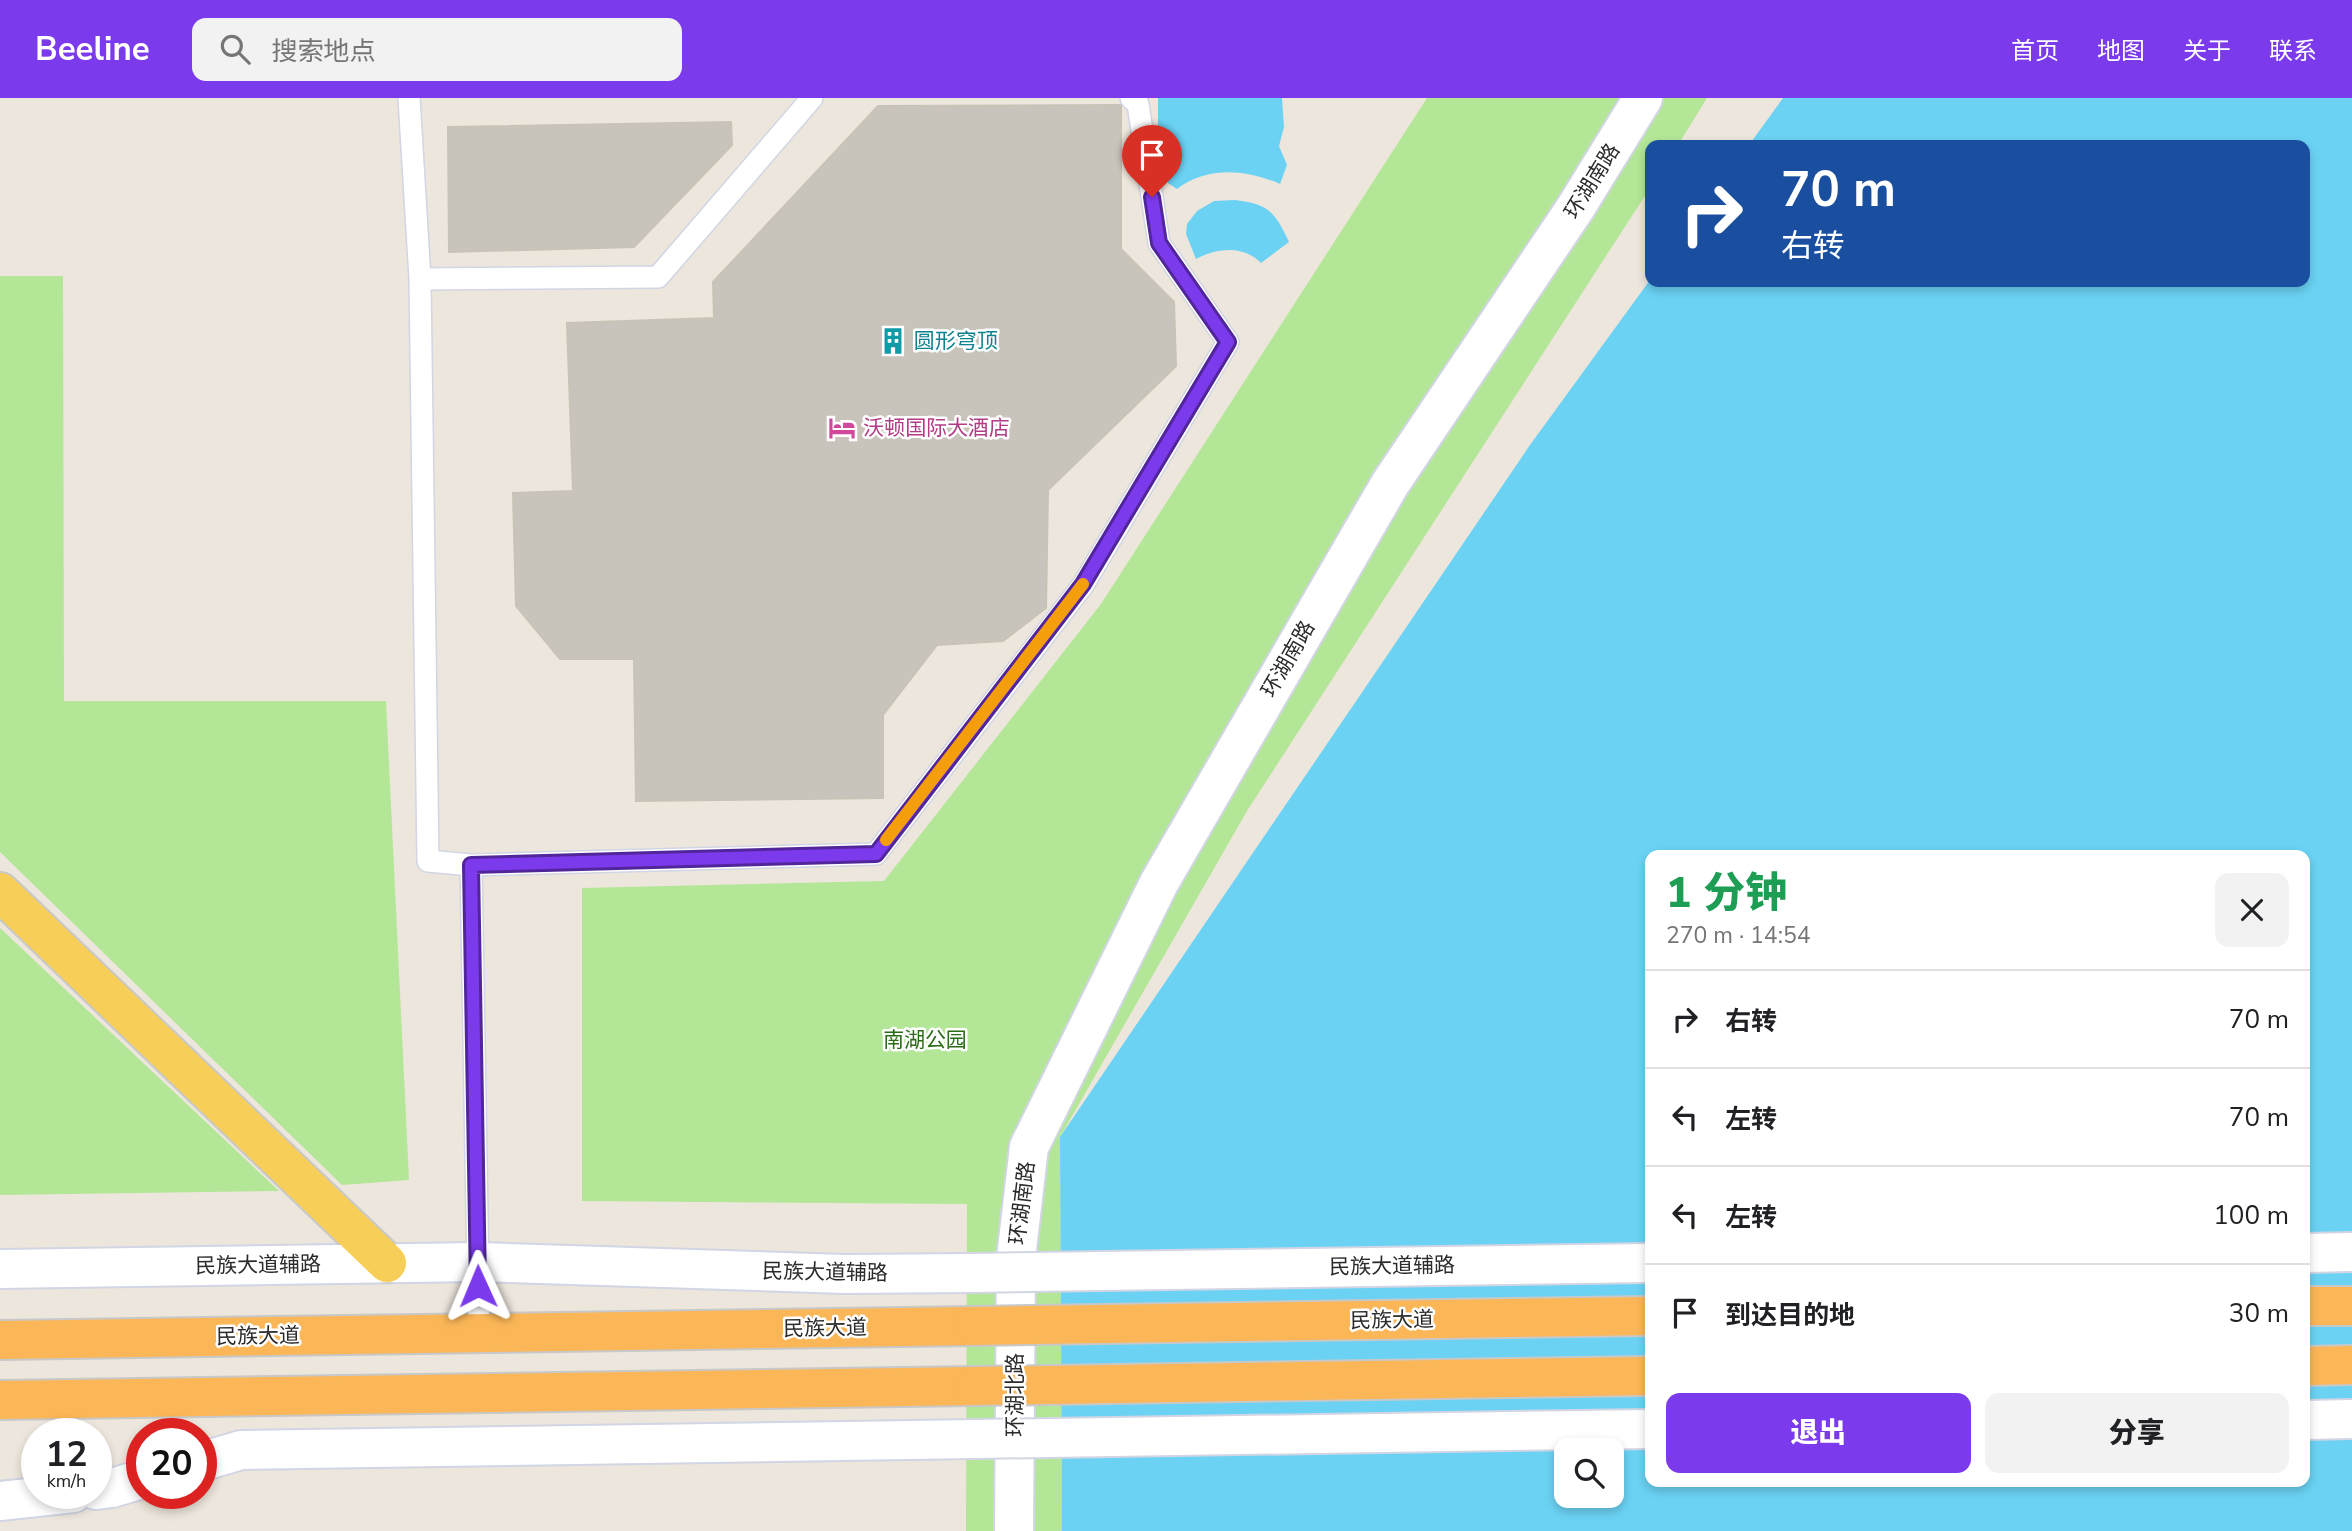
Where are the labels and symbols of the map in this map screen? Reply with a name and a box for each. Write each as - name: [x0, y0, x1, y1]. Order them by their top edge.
- pin: [1122, 125, 1182, 197]
- street label: 环湖南路: [1558, 138, 1626, 224]
- building icon: 圆形穹顶: [878, 326, 908, 356]
- place label: 圆形穹顶: [914, 327, 998, 355]
- hotel icon: 沃顿国际大酒店: [827, 413, 857, 443]
- place label: 沃顿国际大酒店: [863, 414, 1010, 442]
- street label: 环湖南路: [1255, 616, 1321, 702]
- park label: 南湖公园: [883, 1026, 967, 1054]
- street label: 环湖南路: [1003, 1160, 1041, 1246]
- position arrow: [441, 1249, 515, 1323]
- street label: 民族大道辅路: [195, 1250, 321, 1280]
- street label: 民族大道辅路: [1329, 1251, 1455, 1281]
- street label: 民族大道辅路: [762, 1257, 888, 1287]
- street label: 民族大道: [1350, 1305, 1434, 1335]
- street label: 民族大道: [783, 1313, 867, 1343]
- street label: 民族大道: [216, 1321, 300, 1351]
- street label: 环湖北路: [1001, 1353, 1029, 1437]
- speed limit sign: 20: [126, 1418, 217, 1509]

